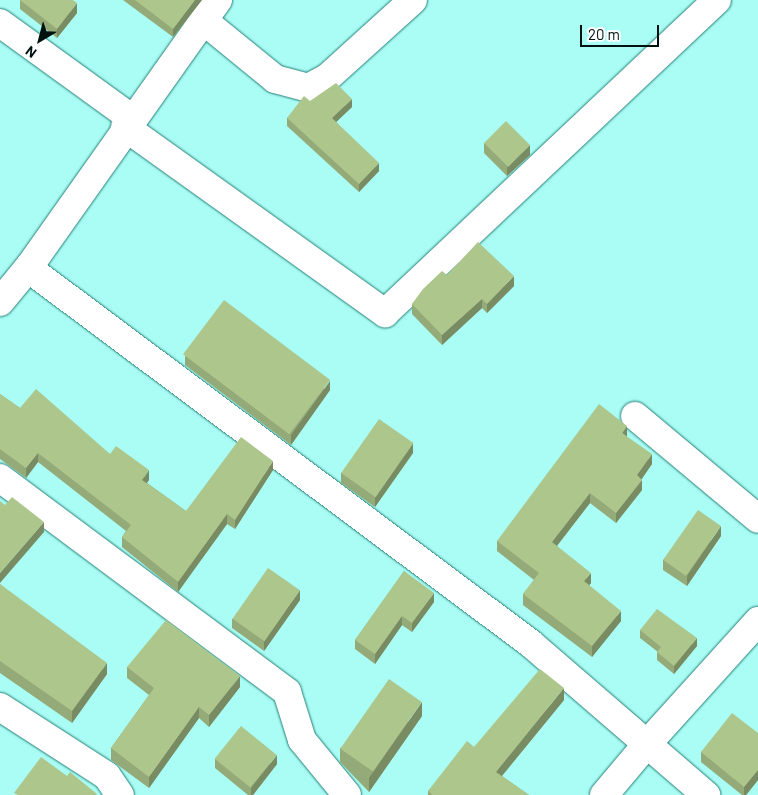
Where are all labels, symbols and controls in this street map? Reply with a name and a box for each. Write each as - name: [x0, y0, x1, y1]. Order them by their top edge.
- north arrow: [15, 15, 65, 65]
- scale bar: [583, 15, 662, 47]
- text: 20 m: [588, 25, 620, 43]
- text: N: [22, 43, 40, 62]

